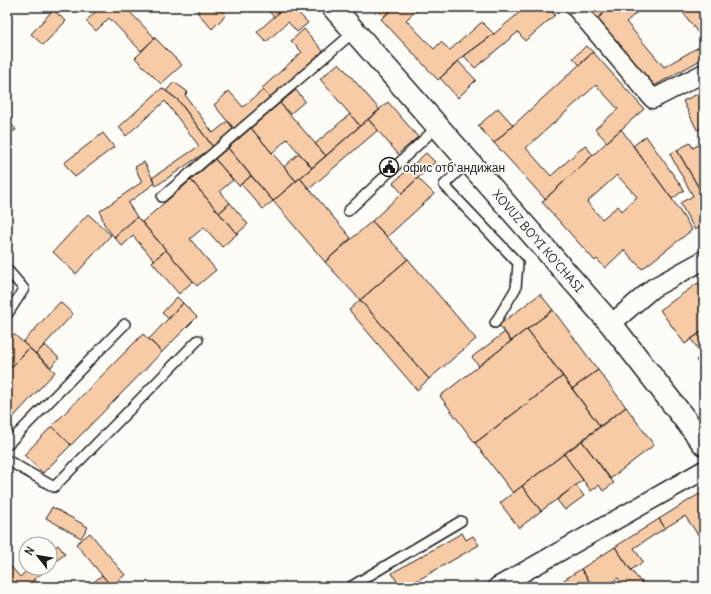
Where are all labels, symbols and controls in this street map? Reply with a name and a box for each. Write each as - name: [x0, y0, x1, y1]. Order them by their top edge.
- public building icon: офис отб андижан: [378, 156, 400, 178]
- place label: офис отб андижан: [403, 160, 505, 175]
- street label: XOVUZ BO‘YI KO'CHASI: [489, 187, 587, 295]
- north arrow: [18, 536, 58, 576]
- text: N: [21, 544, 37, 558]

